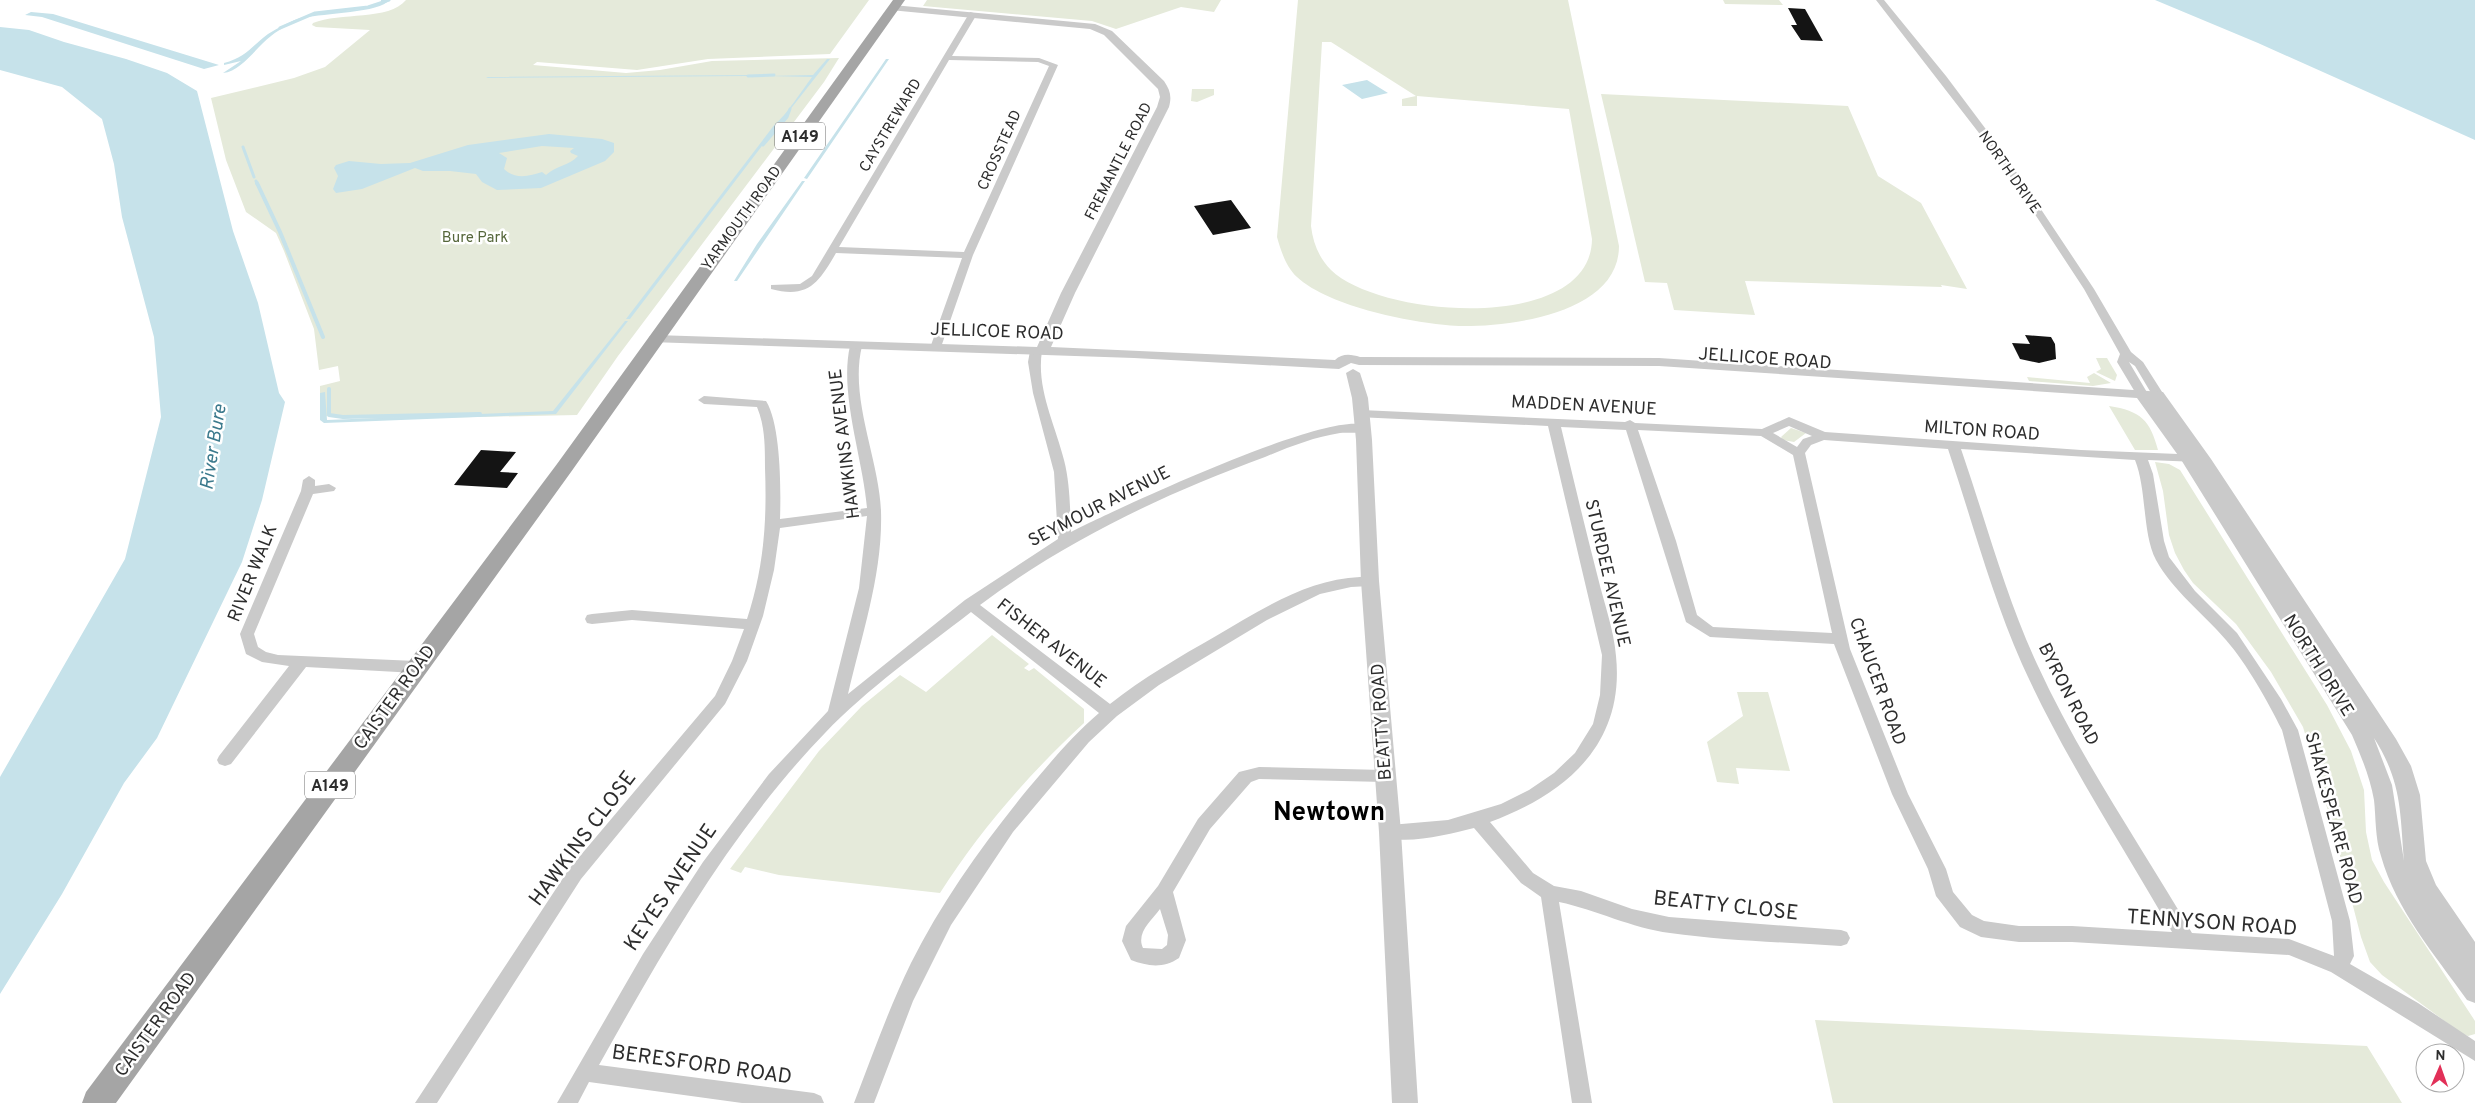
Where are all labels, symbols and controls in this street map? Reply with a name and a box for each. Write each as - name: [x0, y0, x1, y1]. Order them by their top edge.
- street label: CAYSTREWARD: [856, 76, 927, 176]
- street label: FREMANTLE ROAD: [1081, 100, 1157, 224]
- street label: CROSSTEAD: [974, 107, 1027, 194]
- road number: A149: [775, 122, 825, 150]
- street label: NORTH DRIVE: [1973, 128, 2044, 218]
- street label: YARMOUTH ROAD: [698, 163, 786, 275]
- park label: Bure Park: [442, 229, 508, 248]
- street label: JELLICOE ROAD: [930, 319, 1064, 346]
- street label: JELLICOE ROAD: [1697, 343, 1832, 376]
- street label: HAWKINS AVENUE: [825, 367, 866, 520]
- street label: MADDEN AVENUE: [1510, 391, 1657, 422]
- water label: River Bure: [195, 403, 233, 492]
- street label: MILTON ROAD: [1923, 416, 2041, 447]
- street label: SEYMOUR AVENUE: [1025, 462, 1175, 553]
- street label: STURDEE AVENUE: [1578, 497, 1635, 649]
- street label: RIVER WALK: [223, 521, 283, 626]
- street label: FISHER AVENUE: [991, 594, 1111, 694]
- street label: NORTH DRIVE: [2277, 611, 2358, 721]
- street label: CHAUCER ROAD: [1843, 614, 1910, 749]
- street label: BYRON ROAD: [2032, 639, 2103, 750]
- street label: CAISTER ROAD: [349, 641, 441, 755]
- street label: BEATTY ROAD: [1367, 663, 1398, 781]
- street label: SHAKESPEARE ROAD: [2298, 730, 2367, 907]
- street label: HAWKINS CLOSE: [523, 766, 643, 912]
- road number: A149: [305, 772, 355, 798]
- district label: Newtown: [1273, 797, 1385, 830]
- street label: KEYES AVENUE: [619, 819, 724, 957]
- street label: BEATTY CLOSE: [1652, 885, 1800, 928]
- street label: TENNYSON ROAD: [2126, 904, 2298, 943]
- street label: CAISTER ROAD: [110, 968, 202, 1082]
- street label: BERESFORD ROAD: [610, 1039, 794, 1092]
- north arrow: [2415, 1043, 2465, 1093]
- text: N: [2435, 1048, 2446, 1065]

